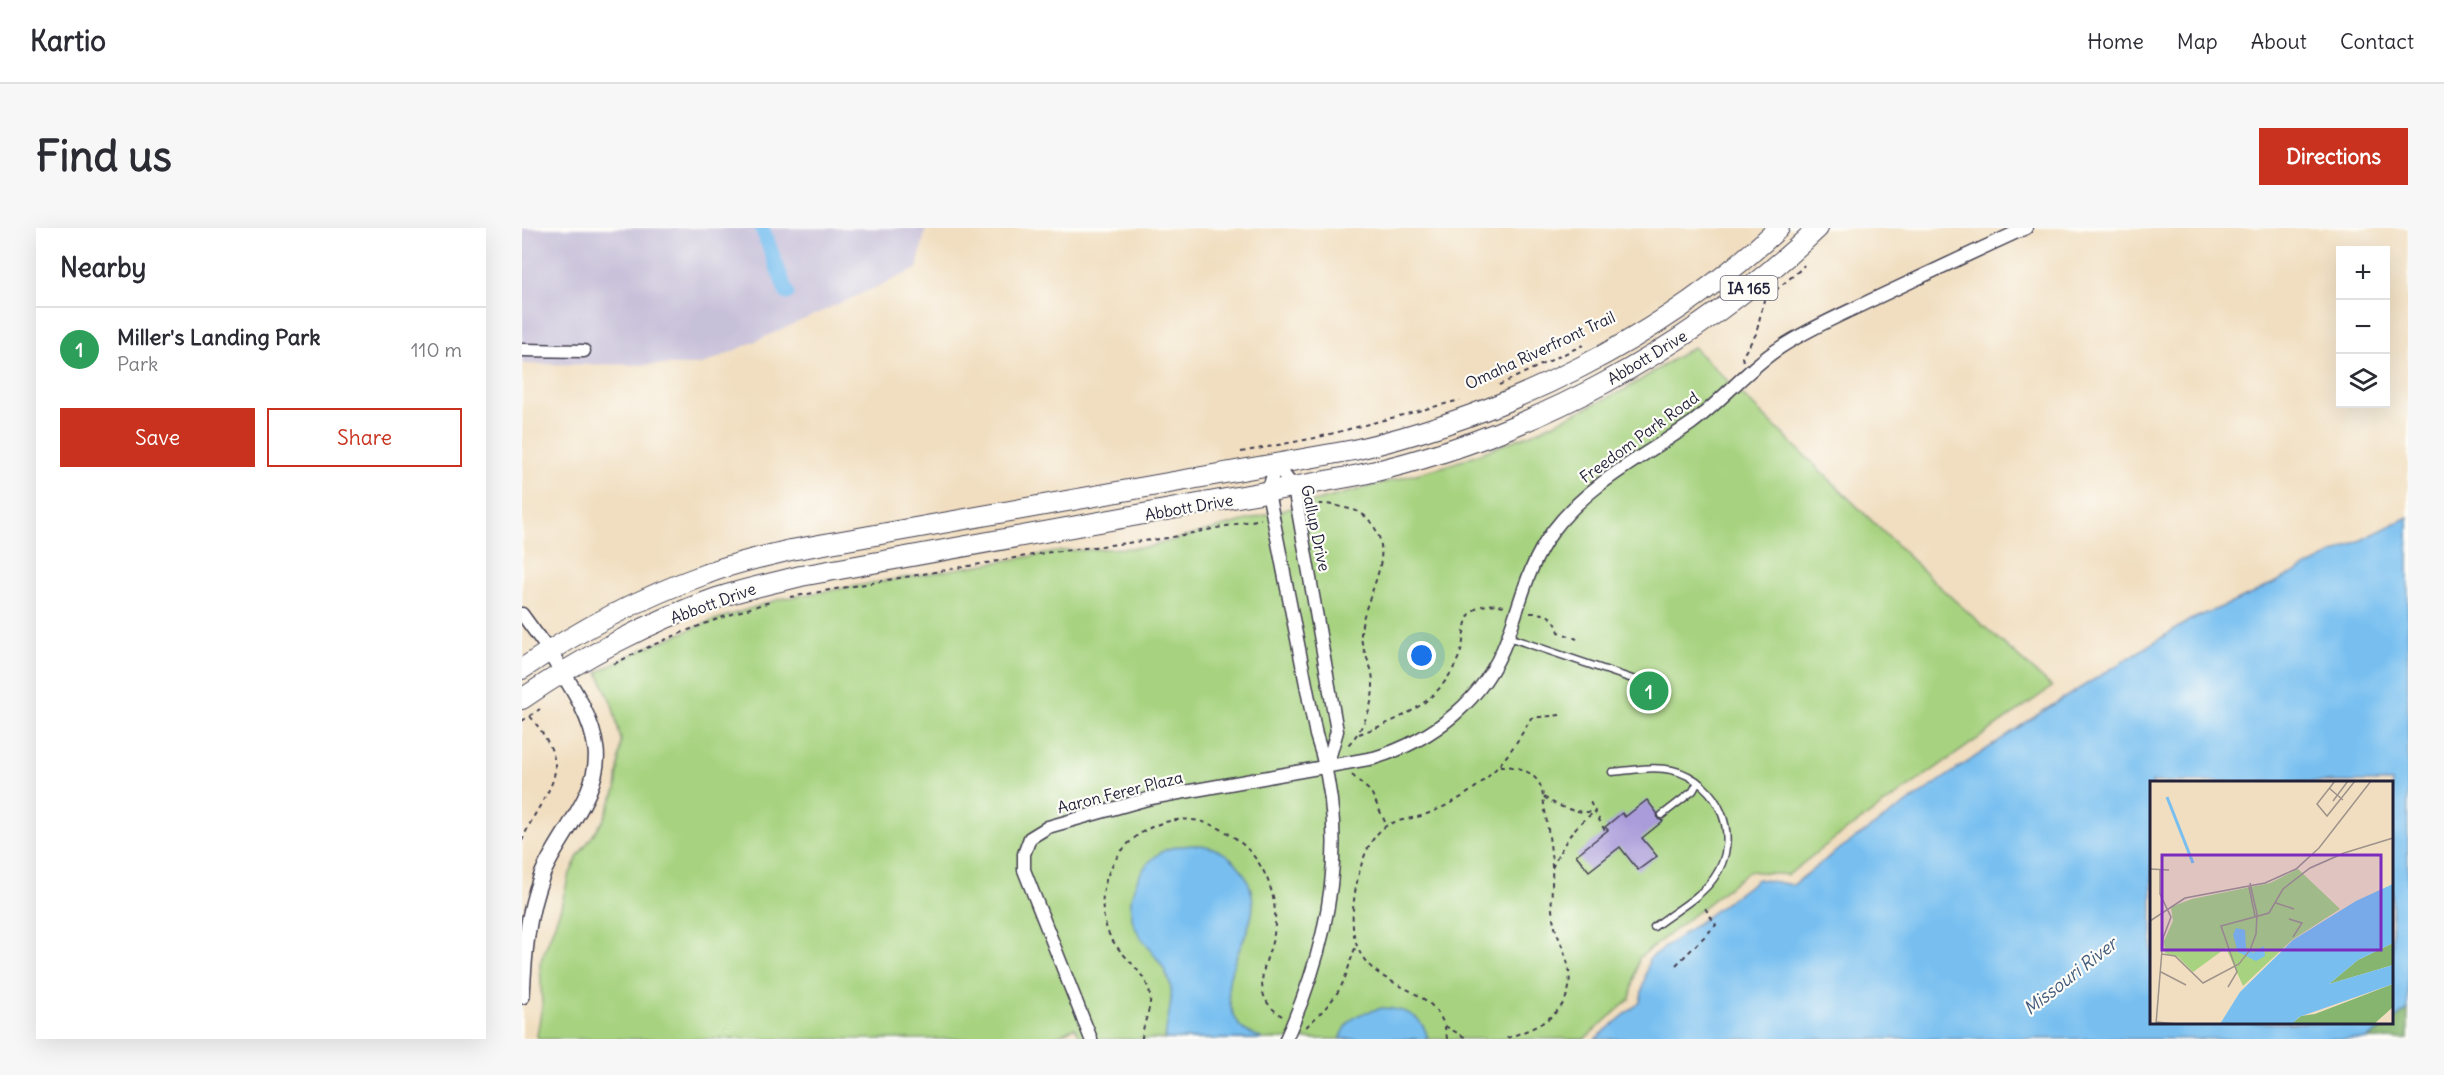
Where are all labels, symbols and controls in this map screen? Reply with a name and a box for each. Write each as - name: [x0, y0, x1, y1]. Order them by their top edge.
- text: Kartio: [30, 23, 106, 59]
- text: Home: [2087, 28, 2144, 55]
- text: Map: [2177, 28, 2218, 55]
- text: About: [2251, 28, 2307, 55]
- text: Contact: [2340, 28, 2414, 55]
- button: Directions: [2259, 128, 2408, 185]
- text: Find us: [36, 130, 172, 182]
- map controls: [2336, 246, 2390, 408]
- button: +: [2336, 246, 2390, 300]
- text: Nearby: [60, 251, 146, 284]
- road number: IA 165: [1720, 276, 1778, 300]
- button: −: [2336, 300, 2390, 354]
- street label: Omaha Riverfront Trail: [1462, 306, 1618, 394]
- text: Miller's Landing Park: [117, 323, 320, 351]
- street label: Abbott Drive: [1604, 325, 1690, 389]
- text: 1: [76, 337, 83, 362]
- text: 110 m: [411, 337, 462, 362]
- text: Park: [117, 351, 158, 376]
- button: layers: [2336, 354, 2390, 408]
- street label: Freedom Park Road: [1576, 387, 1702, 487]
- button: Save: [60, 408, 255, 467]
- button: Share: [267, 408, 462, 467]
- street label: Gallup Drive: [1297, 483, 1335, 573]
- street label: Abbott Drive: [1143, 489, 1235, 525]
- street label: Abbott Drive: [668, 578, 758, 628]
- your location: [1407, 641, 1436, 670]
- pin: 1: [1630, 668, 1668, 714]
- street label: Aaron Ferer Plaza: [1055, 767, 1185, 817]
- inset map: [2150, 781, 2393, 1024]
- water label: Missouri River: [2019, 931, 2123, 1020]

